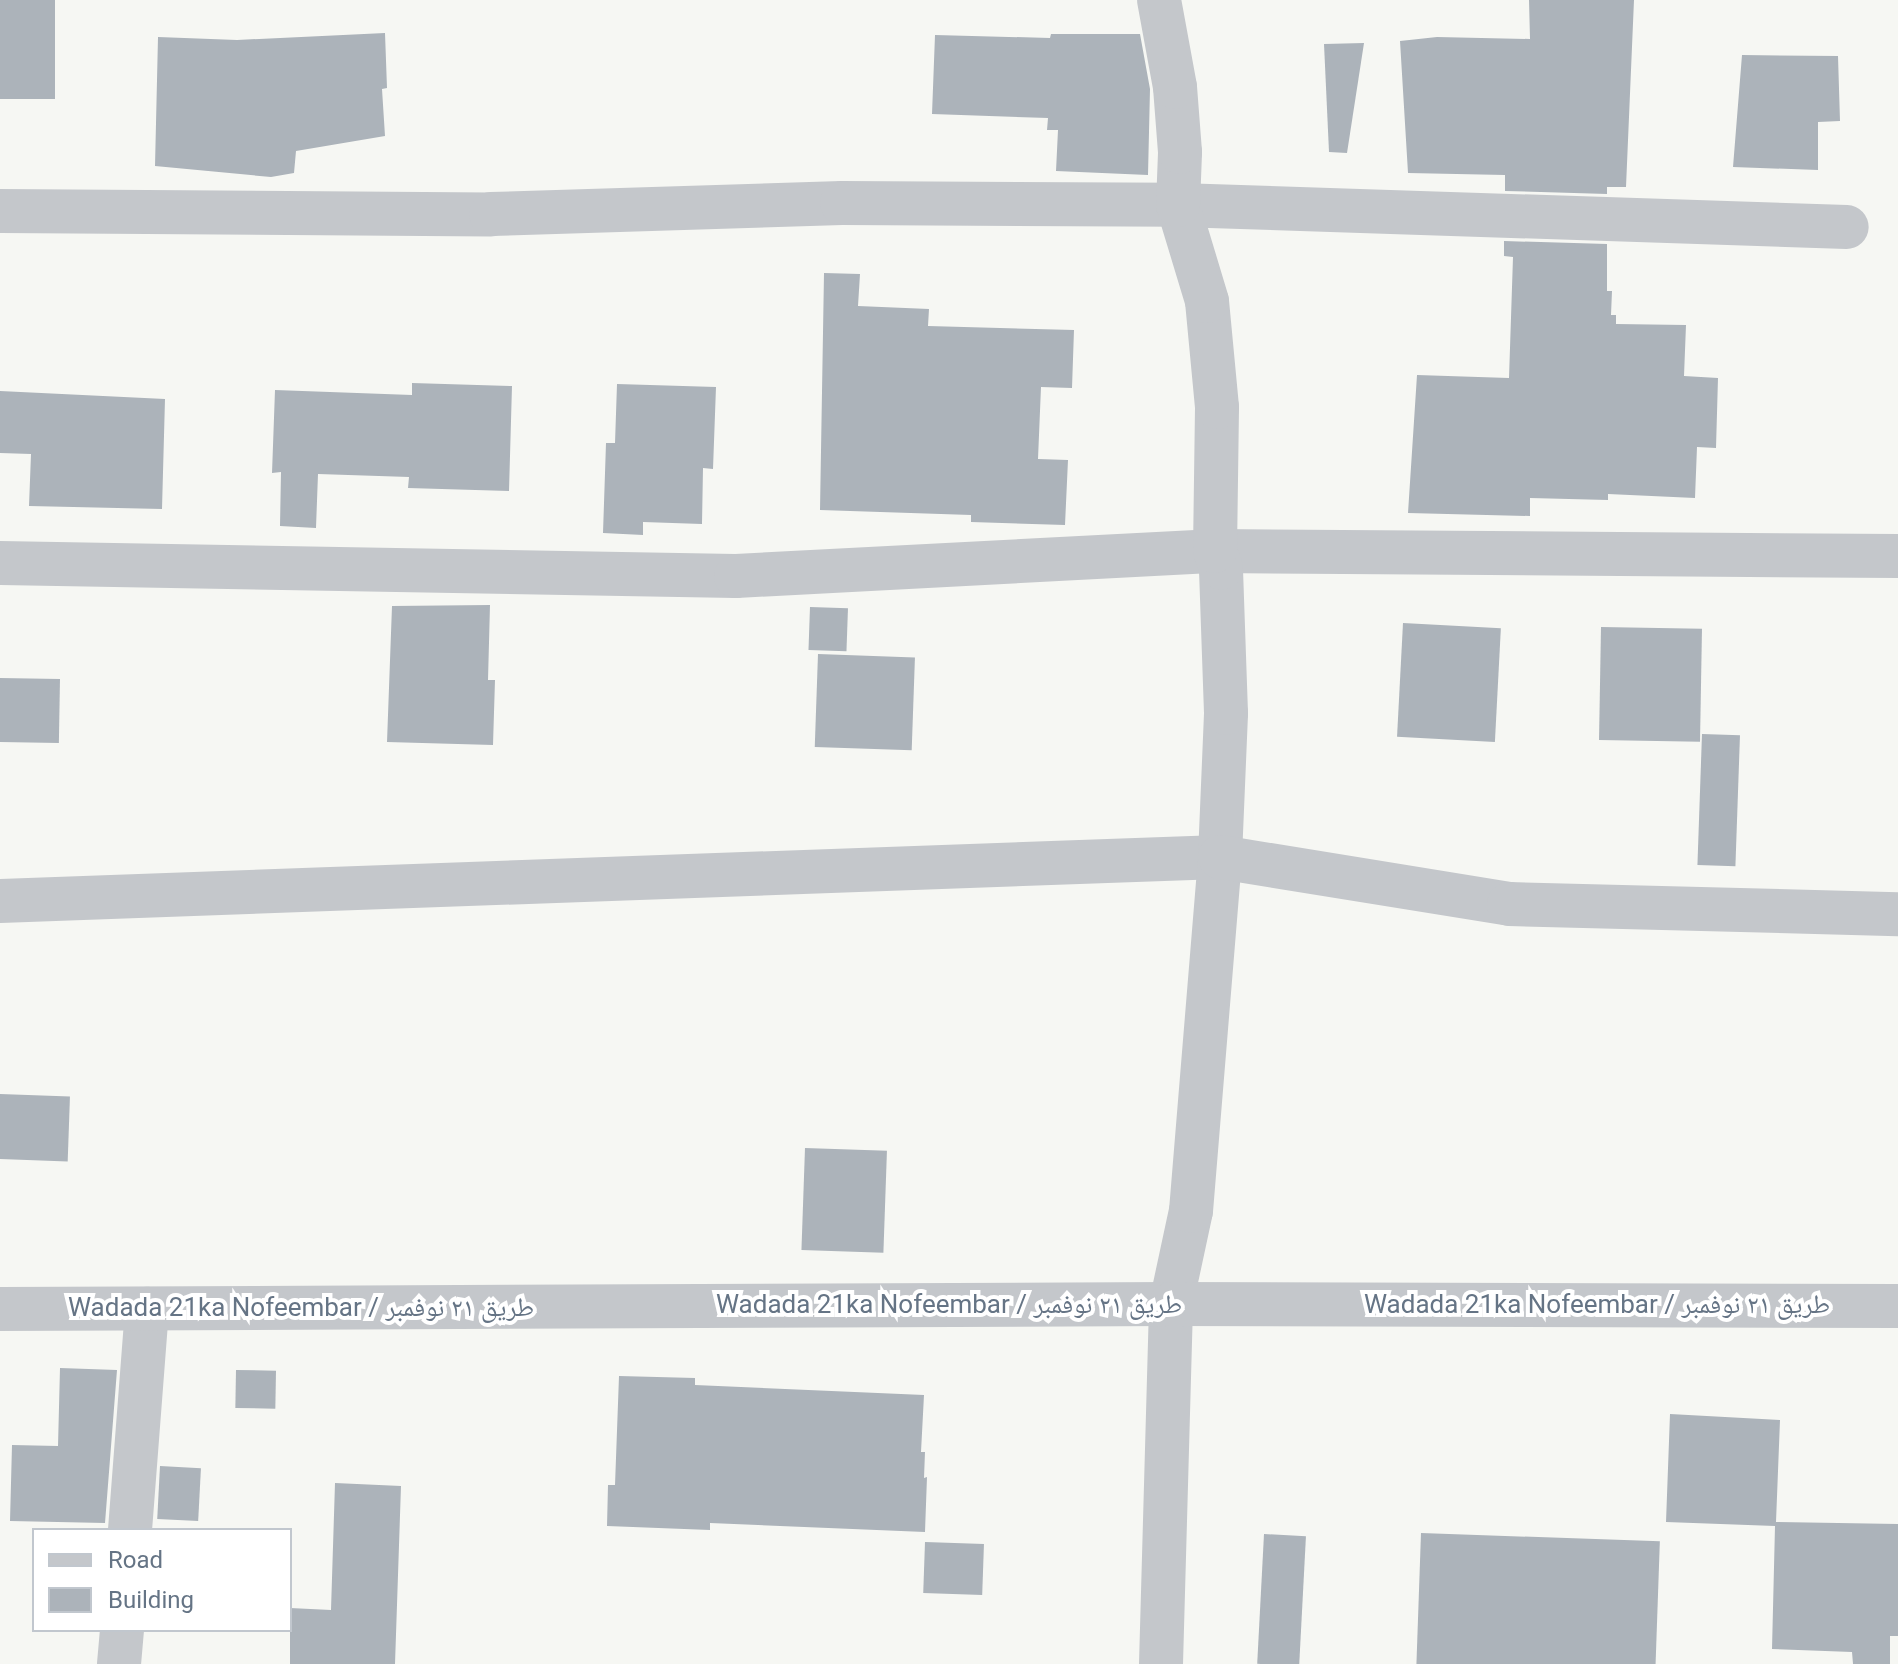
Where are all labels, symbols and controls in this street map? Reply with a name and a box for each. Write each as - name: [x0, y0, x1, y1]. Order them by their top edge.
- street label: Wadada 21ka Nofeembar / طريق ٢١ نوفمبر: [716, 1289, 1182, 1321]
- street label: Wadada 21ka Nofeembar / طريق ٢١ نوفمبر: [1364, 1289, 1830, 1321]
- street label: Wadada 21ka Nofeembar / طريق ٢١ نوفمبر: [68, 1292, 534, 1324]
- legend: [32, 1528, 292, 1632]
- text: Road: [108, 1546, 163, 1574]
- text: Building: [108, 1586, 194, 1614]

